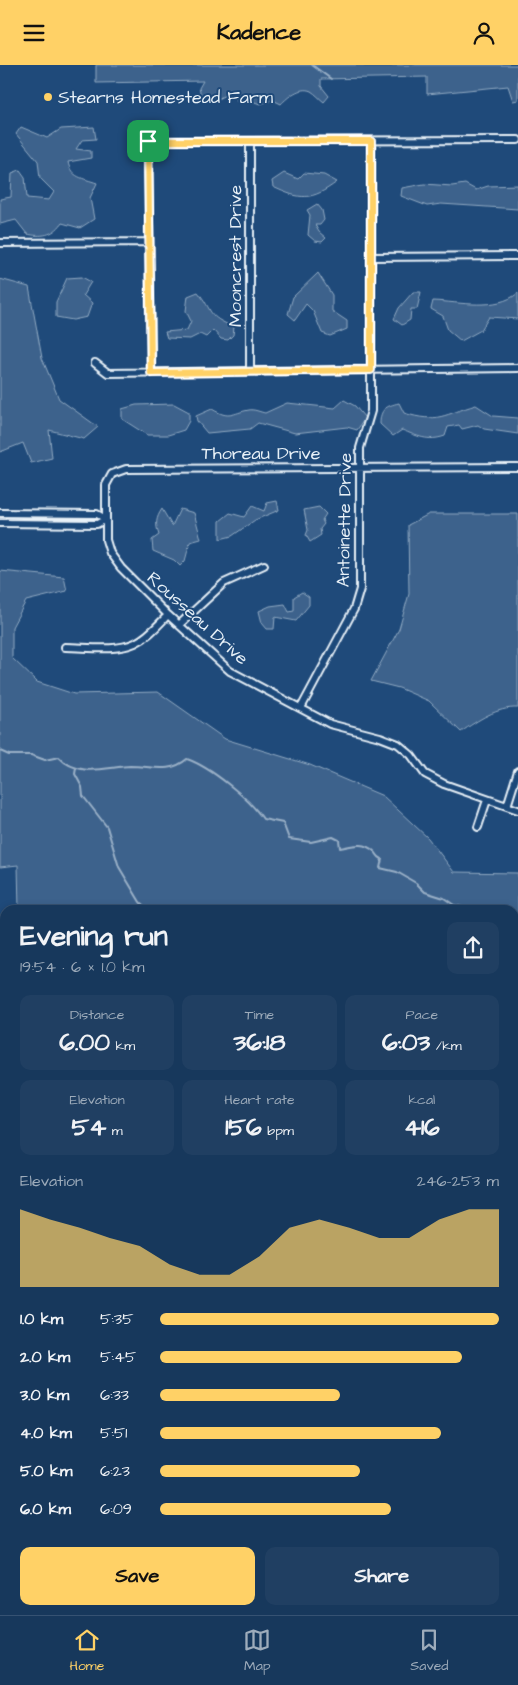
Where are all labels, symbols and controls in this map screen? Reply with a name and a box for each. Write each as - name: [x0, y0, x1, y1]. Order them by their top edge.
- text: Kadence: [217, 17, 301, 48]
- icon: menu: [20, 19, 48, 47]
- icon: person: [470, 19, 498, 47]
- place label: Stearns Homestead Farm: [58, 85, 273, 110]
- marker: Stearns Homestead Farm: [42, 91, 54, 103]
- pin: [127, 120, 169, 162]
- icon: arrive: [134, 127, 162, 155]
- street label: Mooncrest Drive: [223, 185, 248, 327]
- street label: Thoreau Drive: [202, 441, 321, 466]
- street label: Antoinette Drive: [331, 452, 358, 587]
- street label: Rousseau Drive: [141, 566, 254, 671]
- text: Evening run: [20, 917, 168, 956]
- button: share: [447, 922, 499, 974]
- text: 19:54 · 6 × 1.0 km: [20, 956, 145, 978]
- text: Distance: [70, 1005, 124, 1025]
- text: Time: [245, 1005, 274, 1025]
- text: Pace: [406, 1005, 438, 1025]
- text: 6.00: [59, 1025, 110, 1060]
- text: 36:18: [234, 1025, 285, 1060]
- text: 6:03: [382, 1025, 430, 1060]
- text: km: [110, 1036, 135, 1056]
- text: /km: [430, 1036, 462, 1056]
- text: Elevation: [70, 1090, 125, 1110]
- text: Heart rate: [224, 1090, 295, 1110]
- text: kcal: [408, 1090, 435, 1110]
- text: 54: [72, 1110, 106, 1145]
- text: 156: [225, 1110, 262, 1145]
- text: 416: [404, 1110, 440, 1145]
- text: m: [106, 1121, 123, 1141]
- text: bpm: [262, 1121, 294, 1141]
- text: Elevation: [20, 1170, 83, 1192]
- text: 246–253 m: [416, 1170, 499, 1192]
- text: 1.0 km: [20, 1308, 63, 1330]
- text: 5:35: [100, 1308, 133, 1330]
- text: 2.0 km: [20, 1346, 70, 1368]
- text: 5:45: [100, 1346, 136, 1368]
- text: 3.0 km: [20, 1384, 69, 1406]
- text: 6:33: [100, 1384, 129, 1406]
- text: 4.0 km: [20, 1422, 72, 1444]
- text: 5:51: [100, 1422, 127, 1444]
- text: 5.0 km: [20, 1460, 72, 1482]
- text: 6:23: [100, 1460, 130, 1482]
- text: 6.0 km: [20, 1498, 71, 1520]
- text: 6:09: [100, 1498, 132, 1520]
- button: Save: [20, 1547, 255, 1605]
- button: Share: [265, 1547, 499, 1605]
- tab: Home: [70, 1626, 104, 1676]
- tab: Map: [243, 1626, 271, 1676]
- tab: Saved: [410, 1626, 448, 1676]

